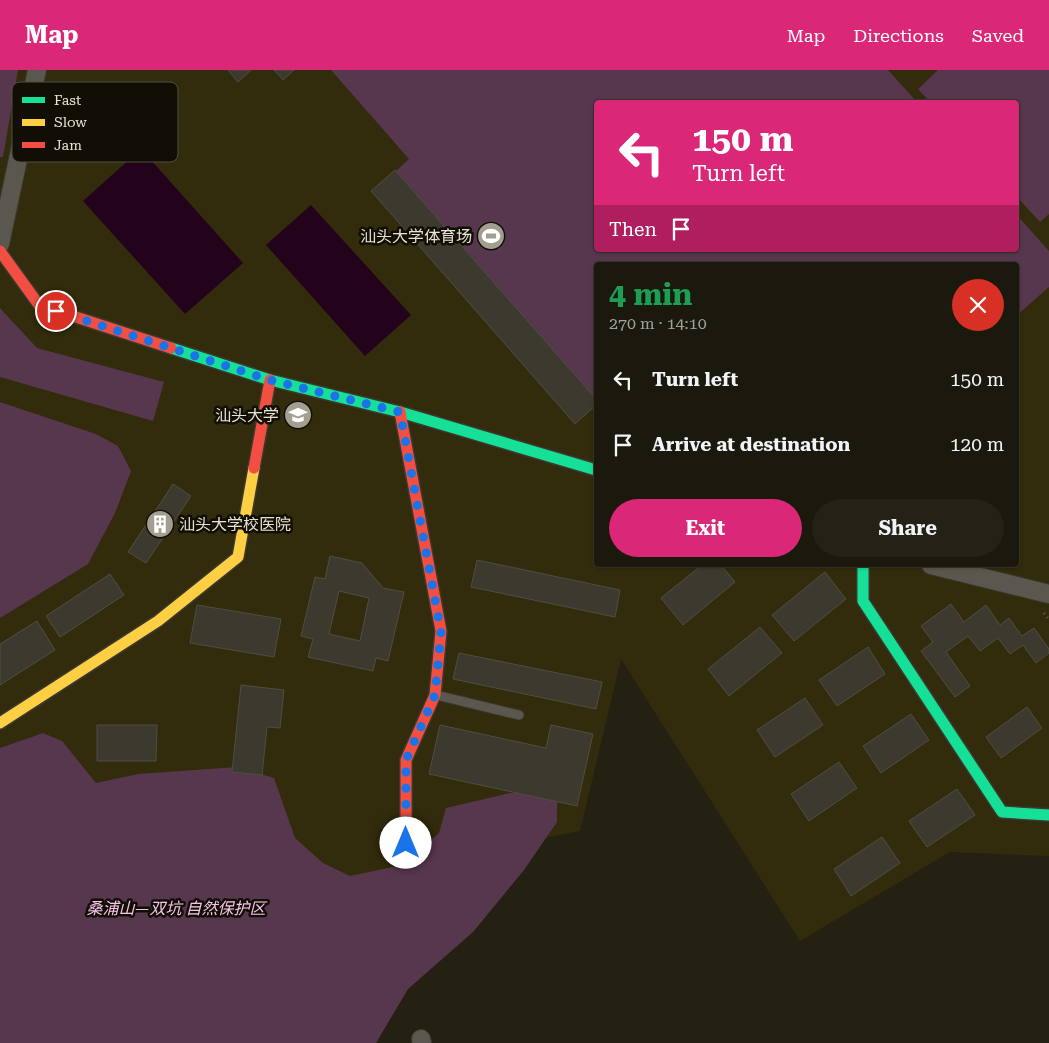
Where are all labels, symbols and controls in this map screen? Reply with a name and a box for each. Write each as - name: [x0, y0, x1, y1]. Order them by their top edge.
- text: Map: [25, 21, 79, 49]
- text: Map: [787, 25, 825, 46]
- text: Directions: [853, 25, 944, 46]
- text: Saved: [972, 25, 1024, 46]
- legend: [12, 82, 178, 162]
- text: Fast: [54, 92, 81, 108]
- text: Slow: [54, 114, 87, 130]
- text: 150 m: [692, 119, 793, 160]
- icon: left: [609, 120, 674, 185]
- text: Jam: [54, 137, 82, 153]
- text: Turn left: [692, 161, 785, 186]
- icon: arrive: [667, 215, 695, 243]
- text: Then: [609, 218, 657, 241]
- sports icon: 汕头大学体育场: [476, 221, 506, 251]
- place label: 汕头大学体育场: [360, 227, 472, 246]
- text: 4 min: [609, 277, 692, 312]
- button: close: [952, 279, 1004, 331]
- pin: [35, 290, 77, 332]
- icon: arrive: [42, 297, 70, 325]
- text: 270 m · 14:10: [609, 314, 707, 333]
- icon: left: [609, 366, 637, 394]
- text: Turn left: [652, 368, 738, 391]
- text: 150 m: [950, 368, 1004, 391]
- school or university icon: 汕头大学: [283, 400, 313, 430]
- place label: 汕头大学: [215, 406, 279, 425]
- icon: arrive: [609, 431, 637, 459]
- text: Arrive at destination: [652, 433, 850, 456]
- text: 120 m: [950, 433, 1004, 456]
- button: Exit: [609, 499, 802, 557]
- button: Share: [812, 499, 1004, 557]
- building icon: 汕头大学校医院: [145, 509, 175, 539]
- place label: 汕头大学校医院: [179, 515, 291, 534]
- position arrow: [379, 816, 431, 868]
- park label: 桑浦山—双坑 自然保护区: [86, 899, 268, 918]

